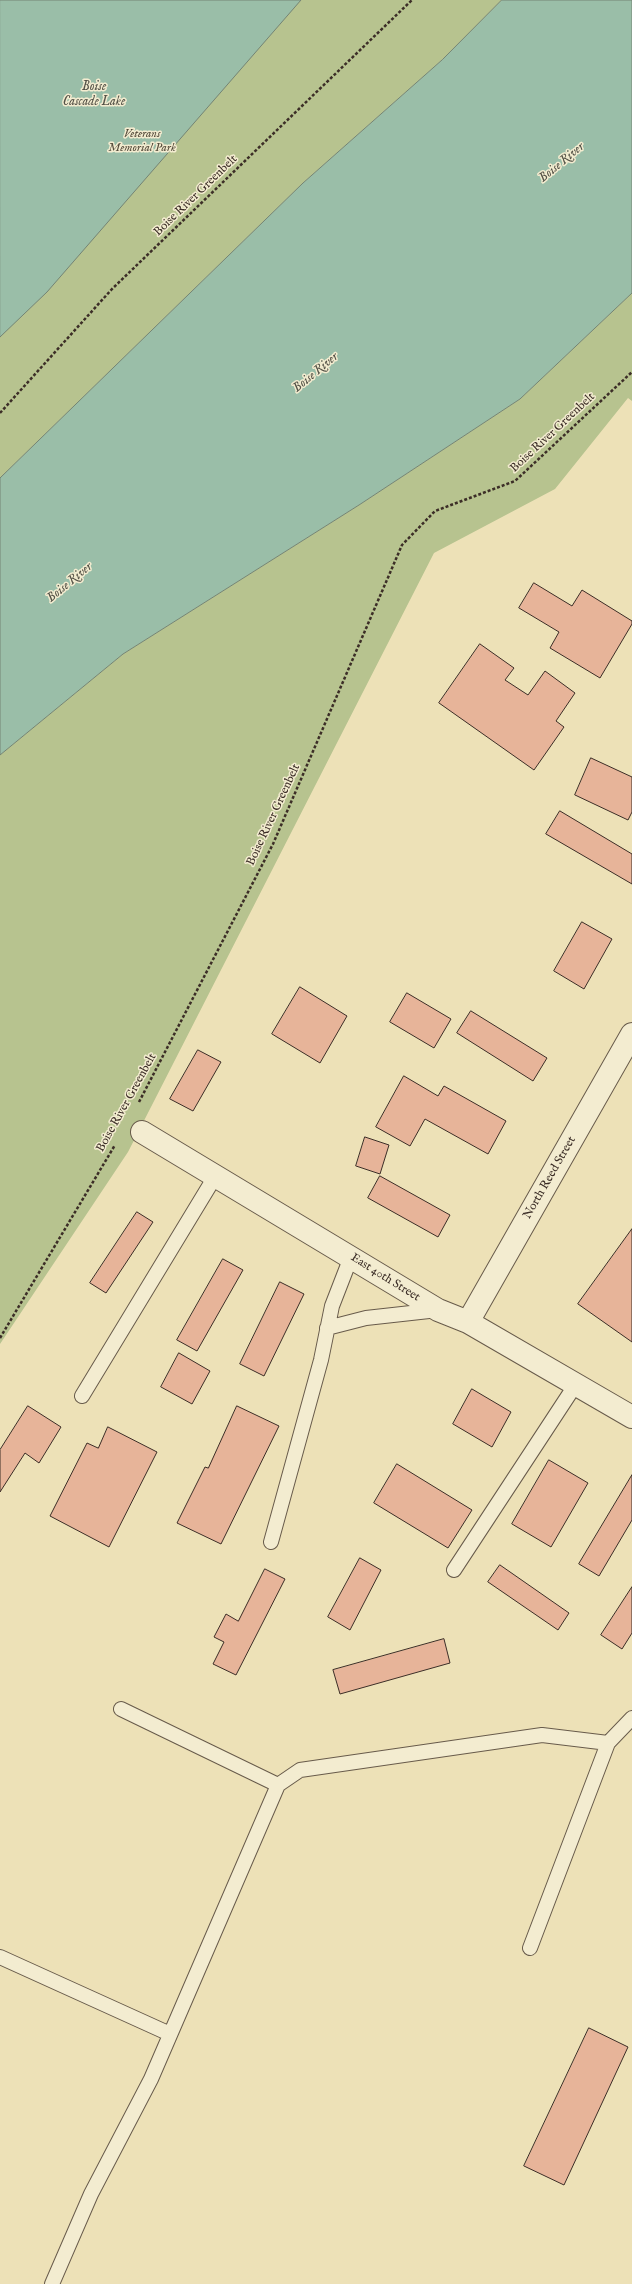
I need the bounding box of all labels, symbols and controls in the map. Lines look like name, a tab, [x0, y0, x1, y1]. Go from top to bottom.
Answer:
water label: Boise Cascade Lake	[63, 79, 125, 110]
park label: Veterans Memorial Park	[108, 128, 176, 156]
water label: Boise River	[536, 140, 588, 186]
street label: Boise River Greenbelt	[151, 152, 241, 240]
water label: Boise River	[290, 350, 342, 396]
street label: Boise River Greenbelt	[508, 390, 598, 476]
water label: Boise River	[44, 560, 96, 606]
street label: Boise River Greenbelt	[244, 762, 304, 868]
street label: Boise River Greenbelt	[94, 1051, 160, 1155]
street label: North Reed Street	[521, 1134, 579, 1222]
street label: East 40th Street	[348, 1251, 422, 1305]

